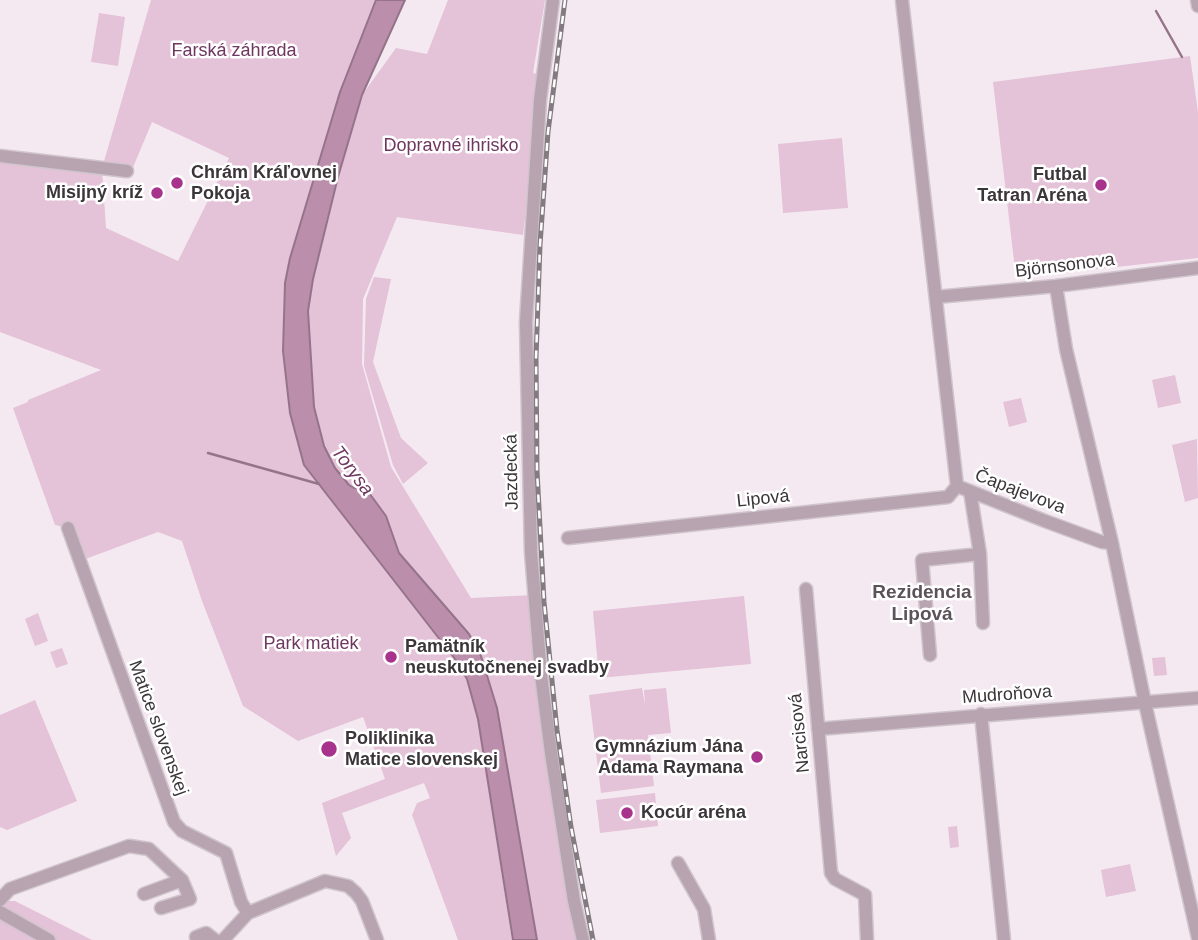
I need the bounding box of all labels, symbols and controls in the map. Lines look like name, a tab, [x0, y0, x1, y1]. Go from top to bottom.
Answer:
park label: Farská záhrada	[171, 40, 297, 62]
park label: Dopravné ihrisko	[383, 135, 519, 157]
place label: Chrám Kráľovnej Pokoja	[191, 162, 337, 204]
place label: Futbal Tatran Aréna	[977, 164, 1087, 206]
marker: Chrám Kráľovnej Pokoja	[169, 175, 185, 191]
marker: Futbal Tatran Aréna	[1093, 177, 1109, 193]
place label: Misijný kríž	[46, 182, 143, 204]
marker: Misijný kríž	[149, 185, 165, 201]
street label: Björnsonova	[1014, 249, 1116, 283]
street label: Jazdecká	[501, 434, 523, 510]
water label: Torysa	[326, 442, 378, 500]
street label: Čapajevova	[972, 465, 1068, 519]
street label: Lipová	[735, 485, 791, 513]
district label: Rezidencia Lipová	[872, 582, 972, 626]
park label: Park matiek	[263, 633, 359, 655]
place label: Pamätník neuskutočnenej svadby	[405, 636, 609, 678]
marker: Pamätník neuskutočnenej svadby	[383, 649, 399, 665]
street label: Matice slovenskej	[124, 658, 192, 798]
street label: Mudroňova	[961, 681, 1053, 709]
street label: Narcisová	[785, 692, 815, 774]
place label: Poliklinika Matice slovenskej	[345, 728, 498, 770]
place label: Gymnázium Jána Adama Raymana	[595, 736, 743, 778]
marker: Poliklinika Matice slovenskej	[319, 739, 339, 759]
marker: Gymnázium Jána Adama Raymana	[749, 749, 765, 765]
place label: Kocúr aréna	[641, 802, 746, 824]
marker: Kocúr aréna	[619, 805, 635, 821]

